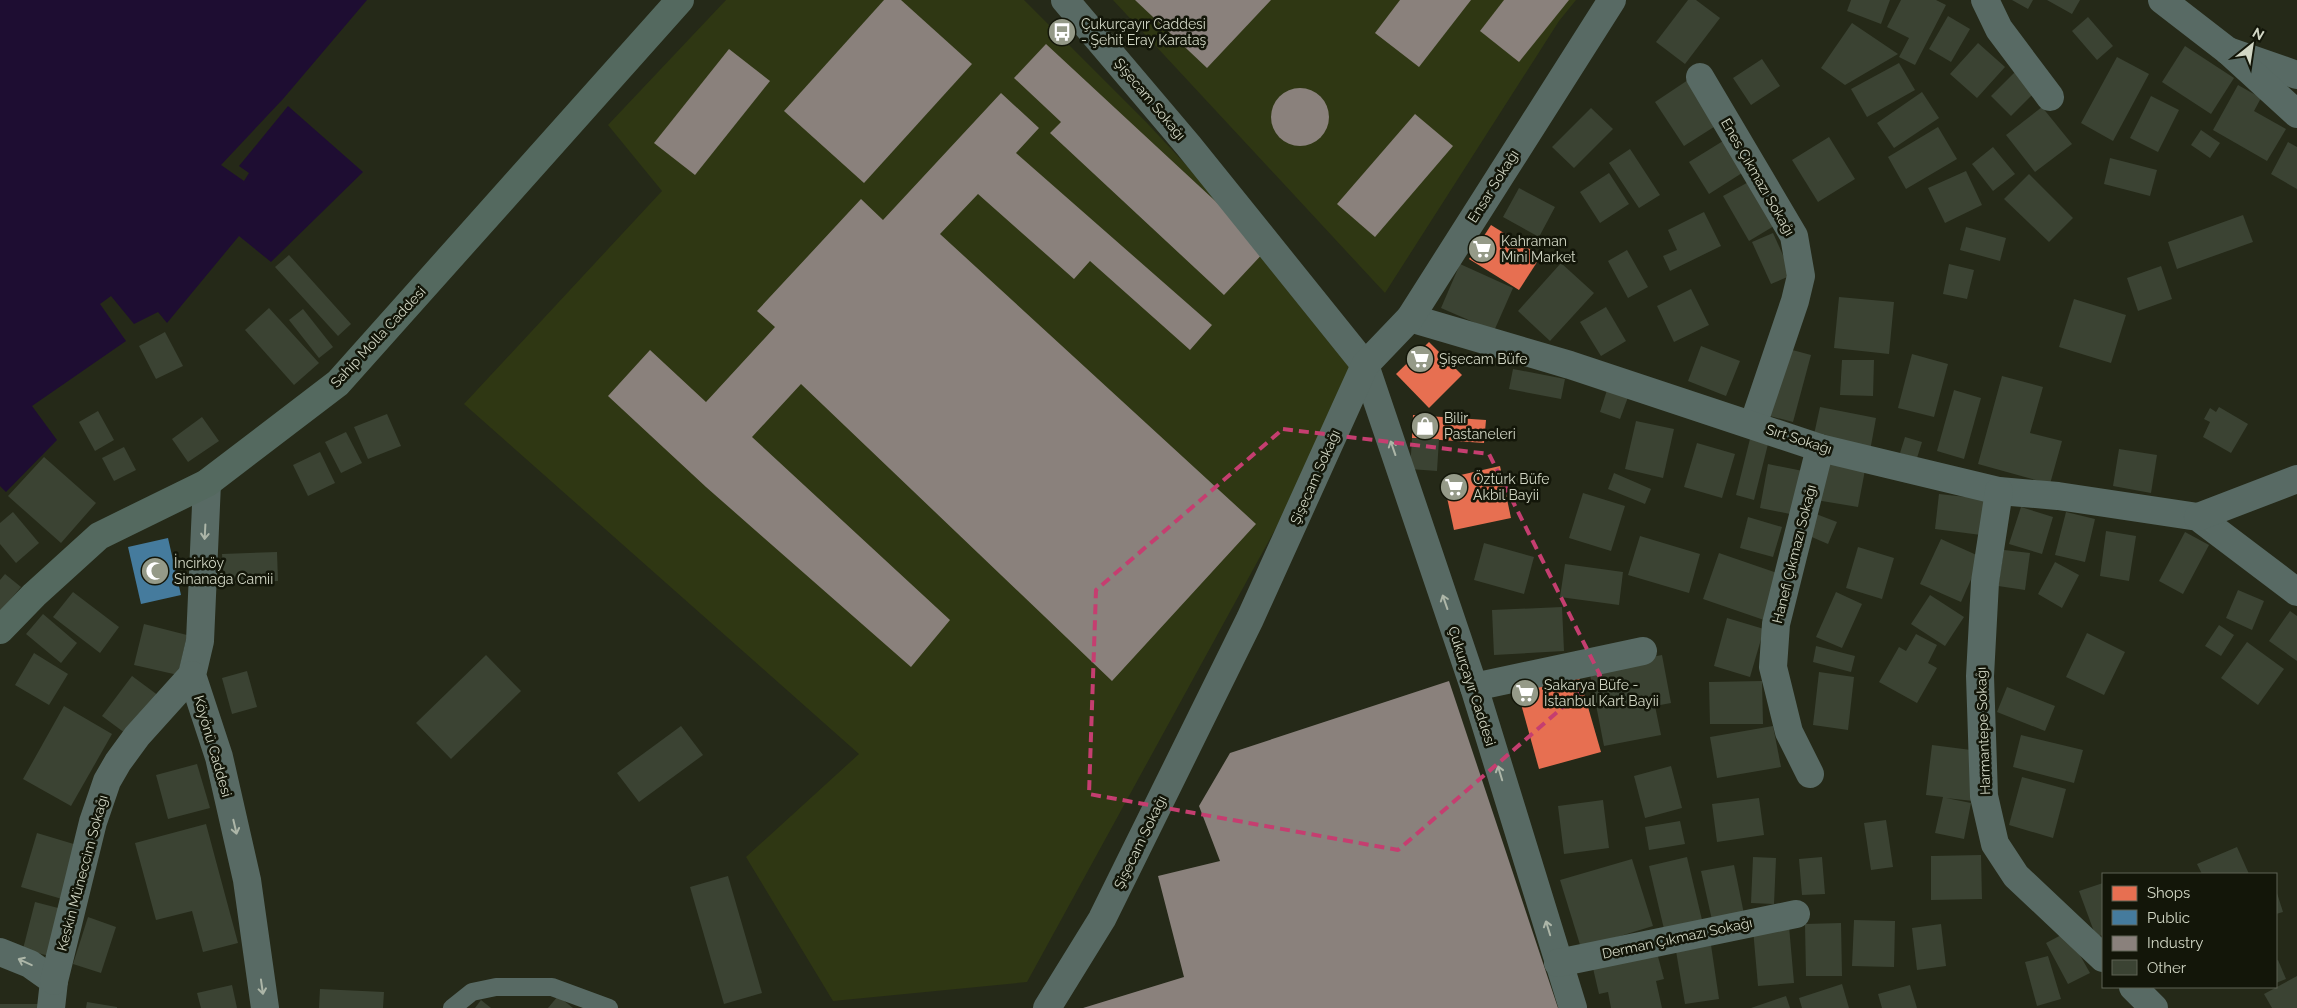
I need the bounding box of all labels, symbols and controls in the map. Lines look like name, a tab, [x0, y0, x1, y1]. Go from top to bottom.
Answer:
place label: Çukurçayır Caddesi - Şehit Eray Karataş	[1081, 16, 1207, 48]
bus stop icon: Çukurçayır Caddesi - Şehit Eray Karataş	[1047, 17, 1077, 47]
north arrow	[2227, 20, 2277, 70]
text: N	[2250, 24, 2267, 43]
street label: Şişecam Sokağı	[1111, 55, 1189, 143]
street label: Enes Çıkmazı Sokağı	[1718, 115, 1798, 239]
street label: Ensar Sokağı	[1464, 147, 1522, 225]
place label: Kahraman Mini Market	[1501, 233, 1576, 265]
supermarket icon: Kahraman Mini Market	[1467, 234, 1497, 264]
street label: Sahip Molla Caddesi	[327, 283, 429, 391]
supermarket icon: Şişecam Büfe	[1405, 344, 1435, 374]
place label: Şişecam Büfe	[1439, 351, 1528, 367]
place label: Bilir Pastaneleri	[1444, 410, 1516, 442]
shop icon: Bilir Pastaneleri	[1410, 411, 1440, 441]
street label: Sırt Sokağı	[1764, 421, 1834, 457]
street label: Şişecam Sokağı	[1287, 427, 1343, 527]
one-way arrow	[1388, 440, 1397, 456]
place label: Öztürk Büfe Akbil Bayii	[1473, 469, 1550, 503]
supermarket icon: Öztürk Büfe Akbil Bayii	[1439, 472, 1469, 502]
street label: Hanefi Çıkmazı Sokağı	[1769, 483, 1819, 625]
one-way arrow	[200, 523, 209, 539]
place label: İncirköy Sinanağa Camii	[174, 553, 273, 587]
mosque icon: İncirköy Sinanağa Camii	[140, 556, 170, 586]
one-way arrow	[1440, 594, 1449, 610]
street label: Çukurçayır Caddesi	[1445, 624, 1499, 748]
street label: Harmantepe Sokağı	[1973, 667, 1993, 795]
place label: Sakarya Büfe - İstanbul Kart Bayii	[1544, 677, 1659, 709]
supermarket icon: Sakarya Büfe - İstanbul Kart Bayii	[1510, 678, 1540, 708]
street label: Köyönü Caddesi	[191, 693, 235, 799]
one-way arrow	[1495, 766, 1504, 781]
street label: Keskin Müneccim Sokağı	[53, 793, 111, 953]
street label: Şişecam Sokağı	[1110, 793, 1170, 891]
one-way arrow	[231, 818, 240, 834]
legend	[2102, 873, 2277, 988]
text: Shops	[2147, 884, 2190, 902]
text: Public	[2147, 909, 2190, 927]
street label: Derman Çıkmazı Sokağı	[1601, 914, 1753, 962]
one-way arrow	[1542, 921, 1552, 937]
text: Industry	[2147, 934, 2203, 952]
one-way arrow	[18, 957, 33, 967]
text: Other	[2147, 959, 2187, 977]
one-way arrow	[257, 979, 267, 995]

